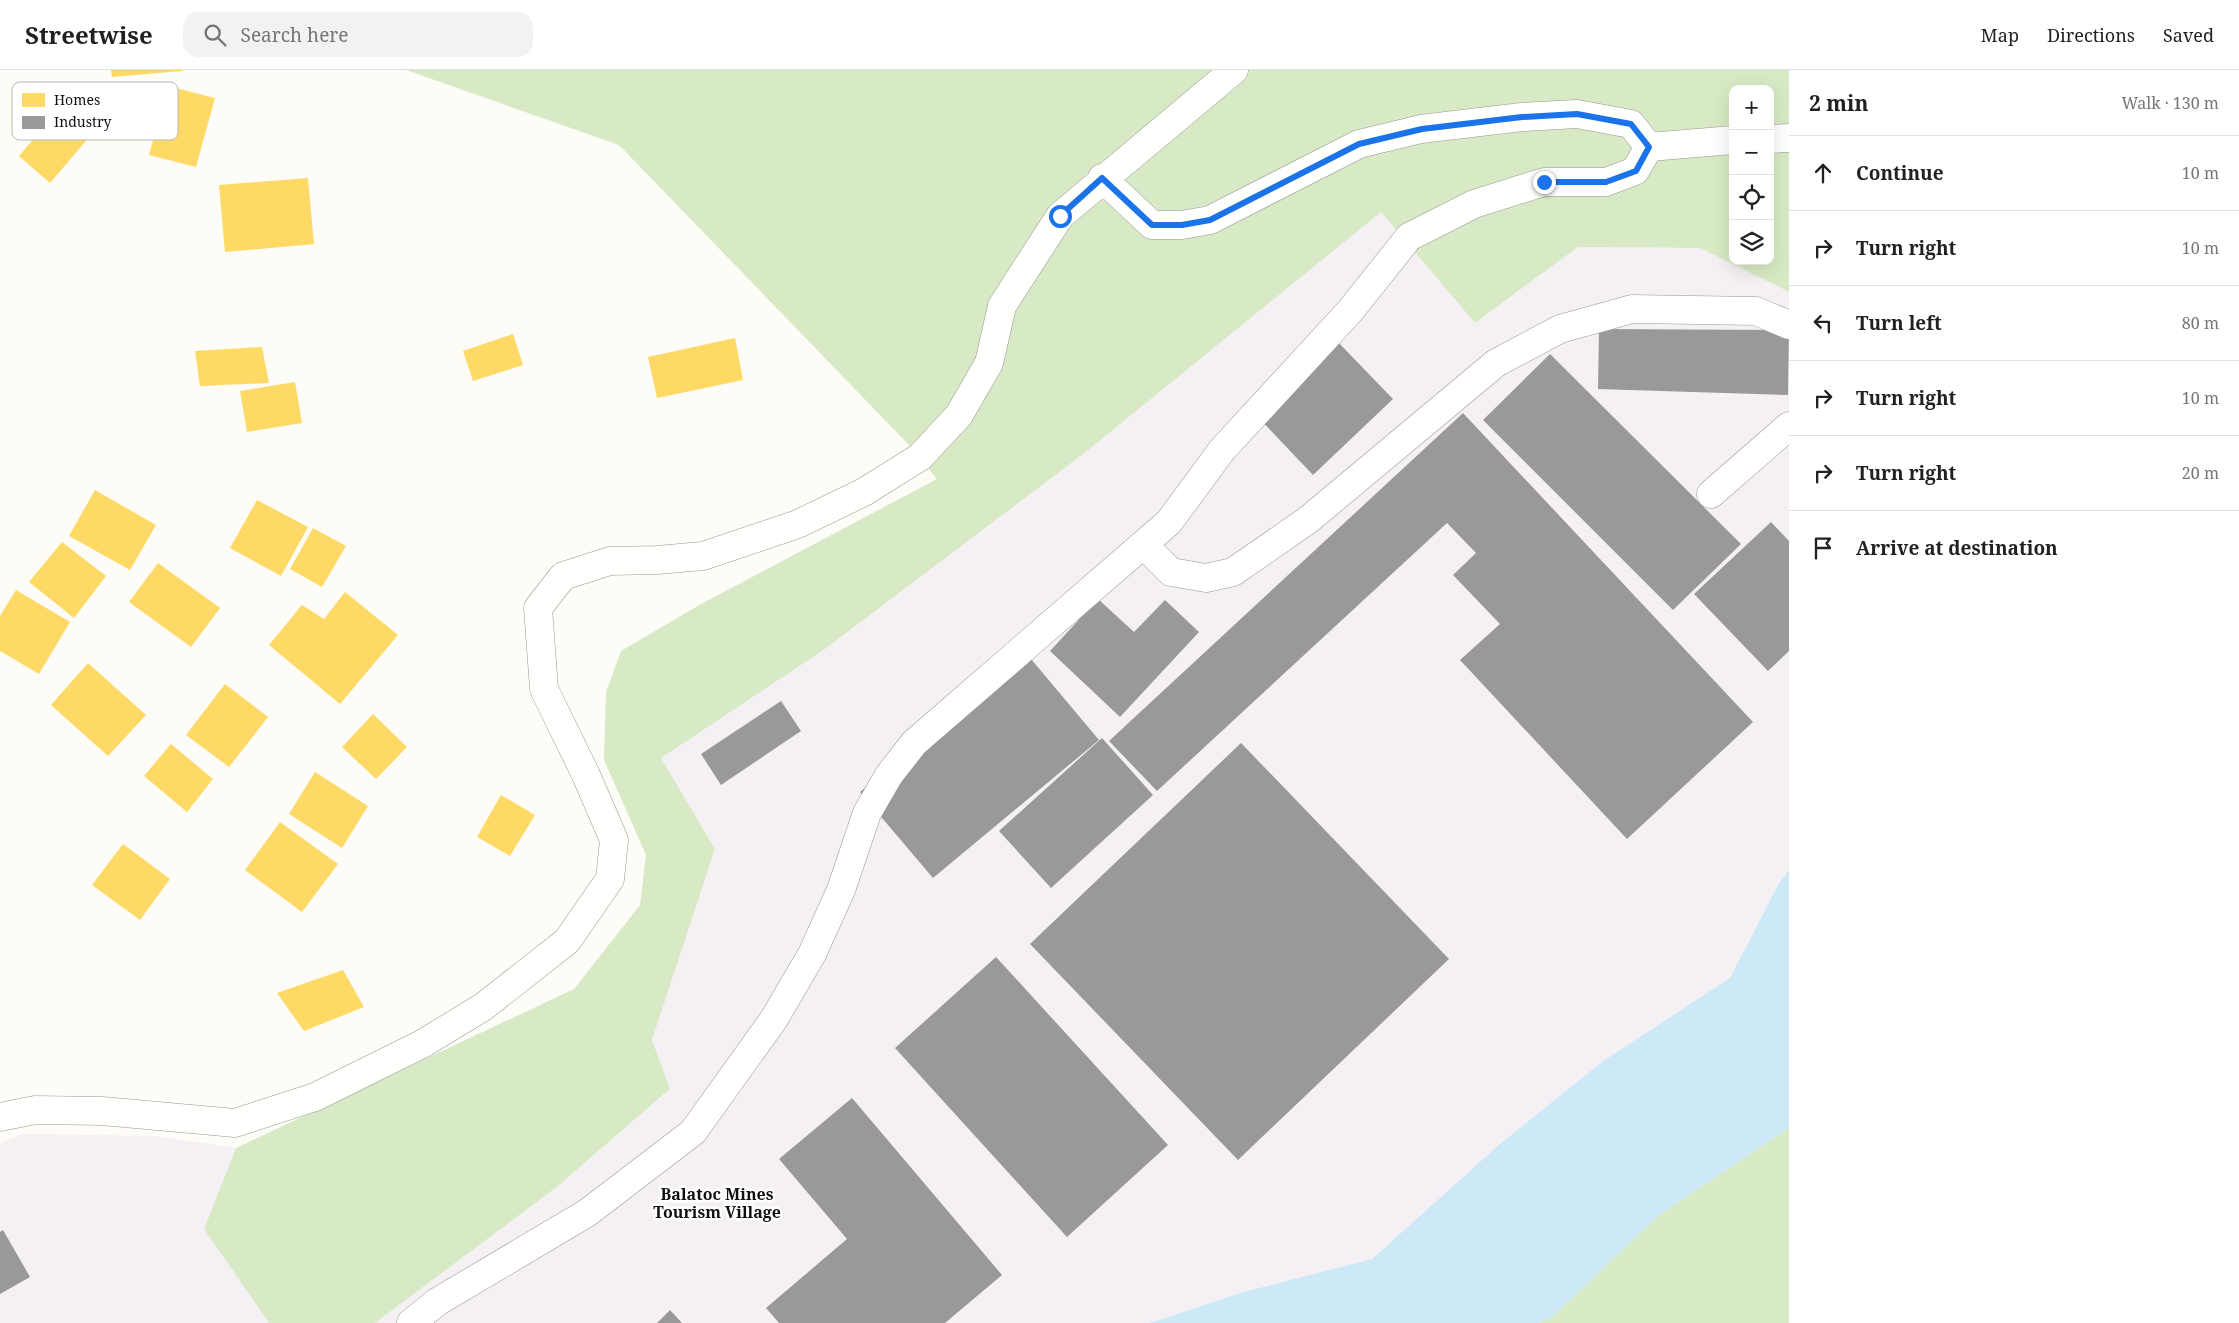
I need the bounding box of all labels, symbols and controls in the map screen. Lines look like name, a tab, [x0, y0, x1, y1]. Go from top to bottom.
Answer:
search box	[183, 12, 533, 57]
text: Streetwise	[25, 18, 153, 51]
icon: search	[201, 21, 229, 49]
text: Search here	[241, 22, 348, 48]
text: Map	[1981, 23, 2019, 47]
text: Directions	[2047, 23, 2135, 47]
text: Saved	[2163, 23, 2214, 47]
legend	[12, 82, 178, 140]
map controls	[1729, 85, 1774, 265]
button: +	[1729, 85, 1774, 130]
text: 2 min	[1809, 89, 1868, 117]
text: Homes	[54, 90, 100, 109]
text: Walk · 130 m	[2122, 92, 2219, 114]
text: Industry	[54, 112, 111, 131]
button: −	[1729, 130, 1774, 175]
icon: ahead	[1809, 159, 1837, 187]
text: Continue	[1856, 160, 1944, 186]
text: 10 m	[2182, 162, 2219, 184]
route end	[1533, 171, 1556, 194]
button: locate	[1729, 175, 1774, 220]
route start	[1049, 205, 1072, 228]
button: layers	[1729, 220, 1774, 265]
icon: right	[1809, 234, 1837, 262]
text: Turn right	[1856, 235, 1956, 261]
text: 10 m	[2182, 237, 2219, 259]
icon: left	[1809, 309, 1837, 337]
text: Turn left	[1856, 310, 1942, 336]
text: 80 m	[2182, 312, 2219, 334]
icon: right	[1809, 384, 1837, 412]
text: Turn right	[1856, 385, 1956, 411]
text: 10 m	[2182, 387, 2219, 409]
icon: right	[1809, 459, 1837, 487]
text: Turn right	[1856, 460, 1956, 486]
text: 20 m	[2182, 462, 2219, 484]
icon: arrive	[1809, 534, 1837, 562]
text: Arrive at destination	[1856, 535, 2058, 561]
district label: Balatoc Mines Tourism Village	[653, 1183, 781, 1223]

